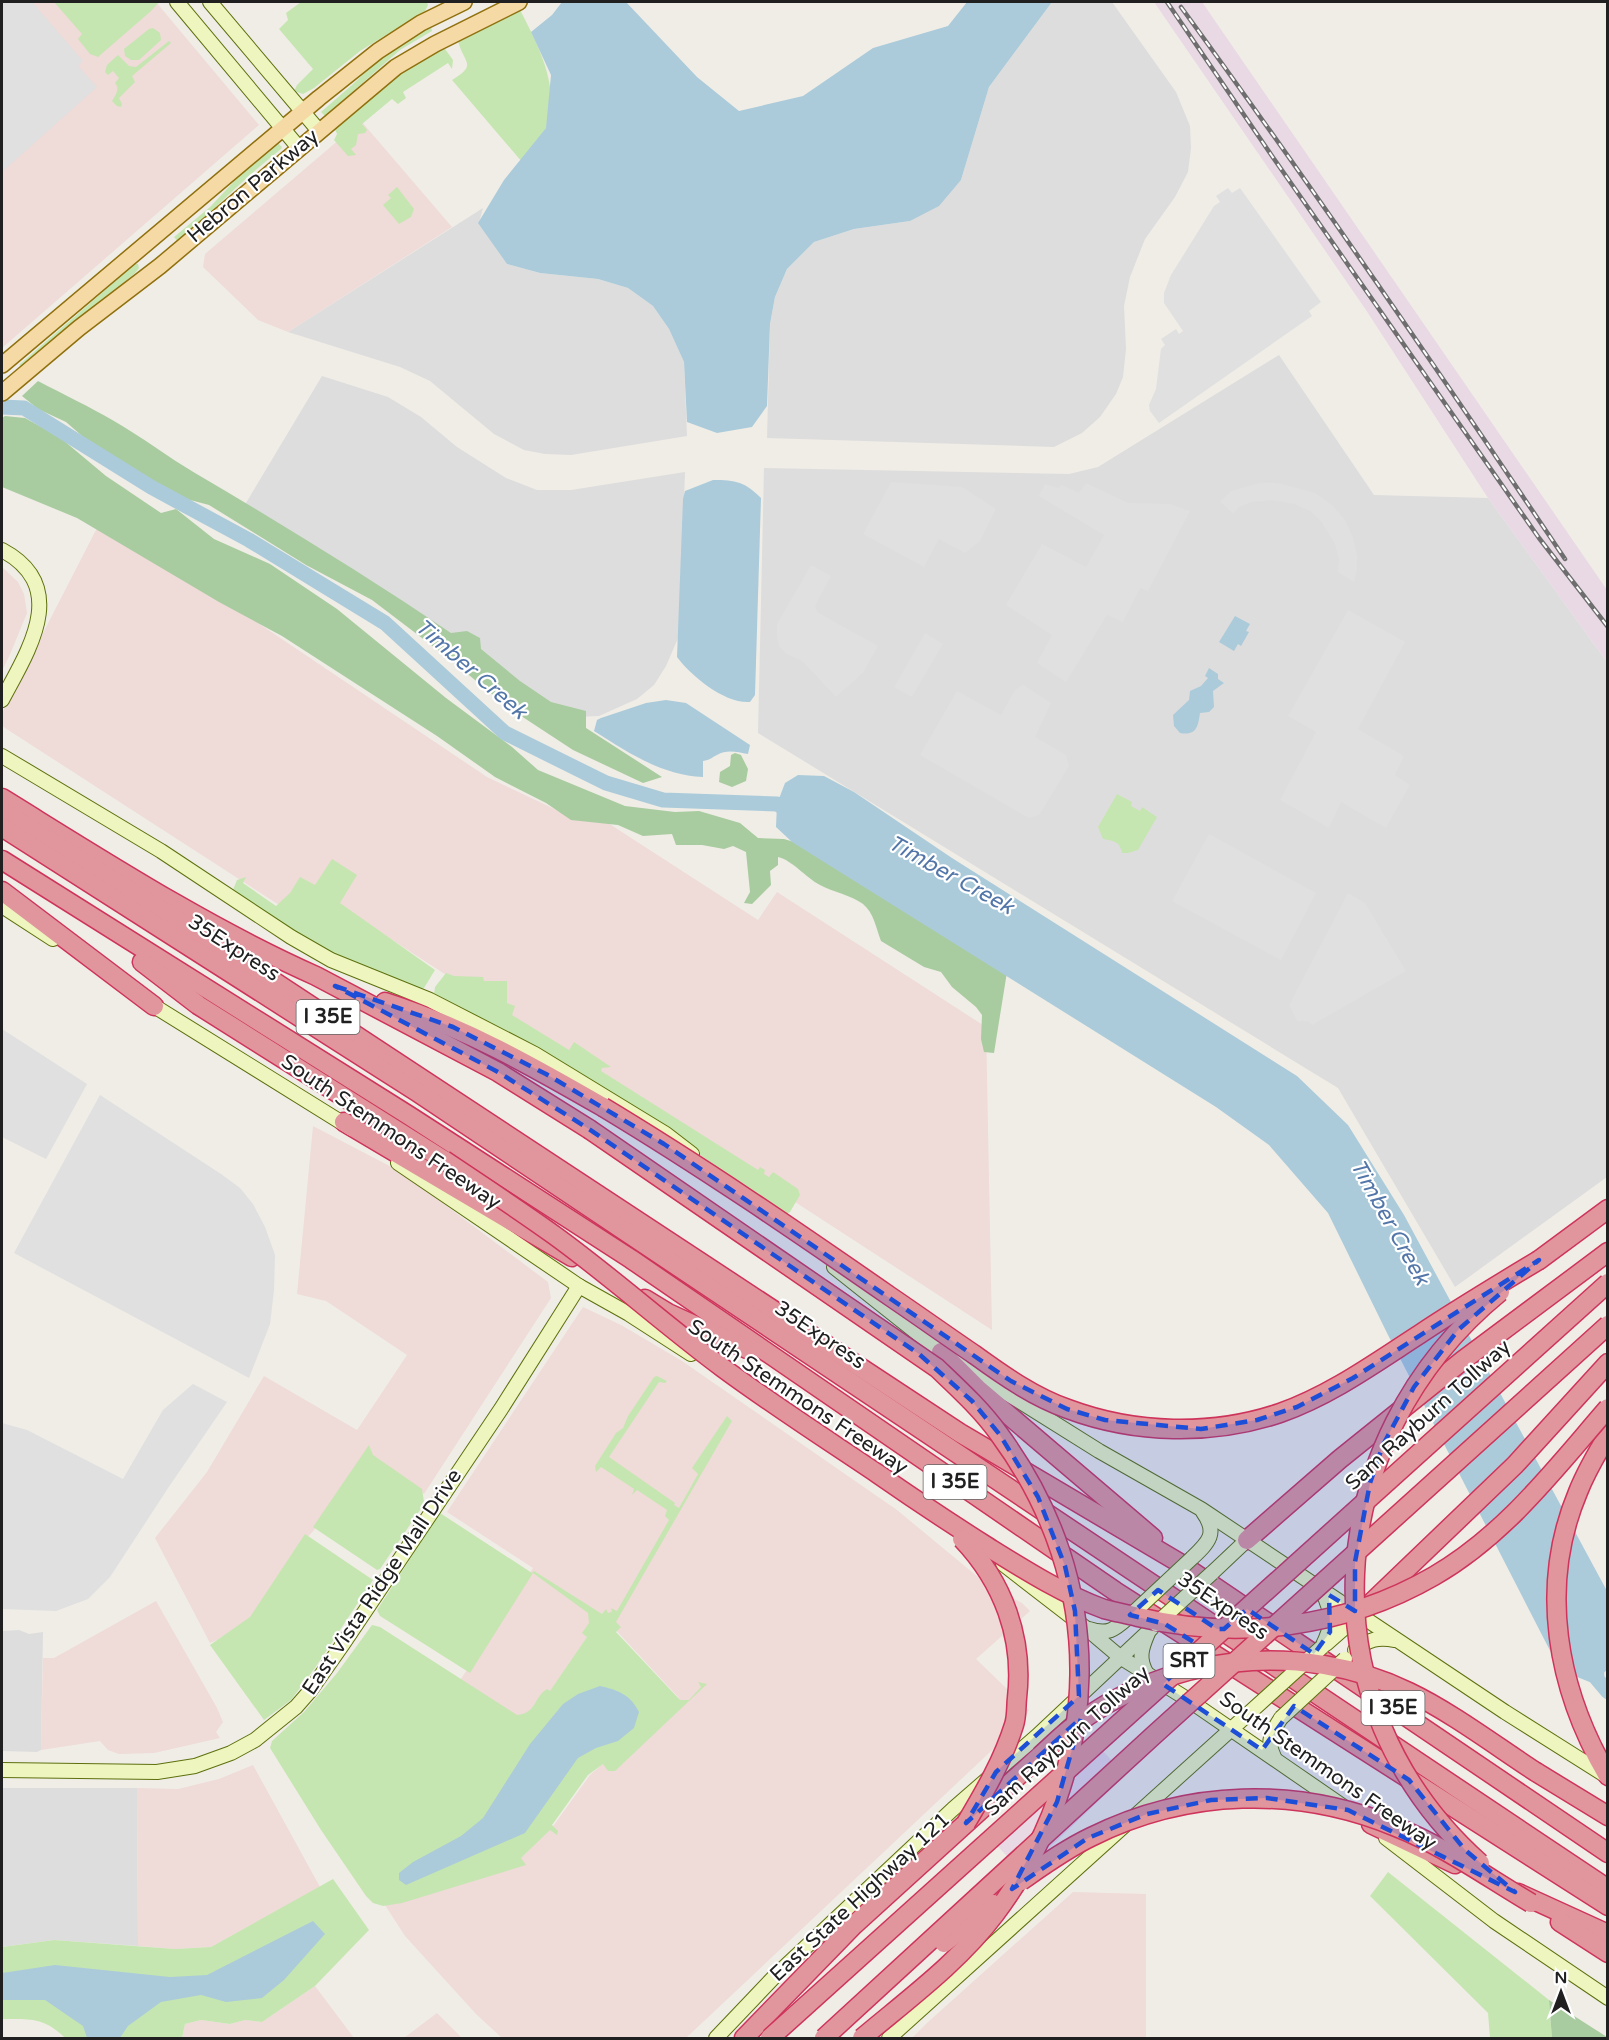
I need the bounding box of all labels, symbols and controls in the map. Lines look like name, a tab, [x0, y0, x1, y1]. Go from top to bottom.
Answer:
street label: Hebron Parkway	[182, 124, 324, 248]
water label: Timber Creek	[410, 613, 534, 726]
water label: Timber Creek	[884, 830, 1020, 921]
street label: 35Express	[184, 909, 284, 987]
road number: I 35E	[296, 1000, 360, 1034]
street label: South Stemmons Freeway	[276, 1049, 506, 1215]
water label: Timber Creek	[1345, 1155, 1436, 1291]
street label: 35Express	[770, 1296, 870, 1374]
street label: South Stemmons Freeway	[683, 1314, 913, 1480]
street label: Sam Rayburn Tollway	[1340, 1334, 1516, 1496]
street label: East Vista Ridge Mall Drive	[297, 1464, 467, 1700]
road number: I 35E	[924, 1465, 986, 1499]
street label: 35Express	[1173, 1567, 1273, 1645]
road number: SRT	[1164, 1644, 1214, 1678]
street label: Sam Rayburn Tollway	[979, 1660, 1155, 1822]
street label: South Stemmons Freeway	[1214, 1686, 1442, 1856]
road number: I 35E	[1362, 1691, 1424, 1725]
street label: East State Highway 121	[765, 1807, 955, 1987]
north arrow	[1531, 1962, 1591, 2022]
text: N	[1555, 1968, 1567, 1988]

